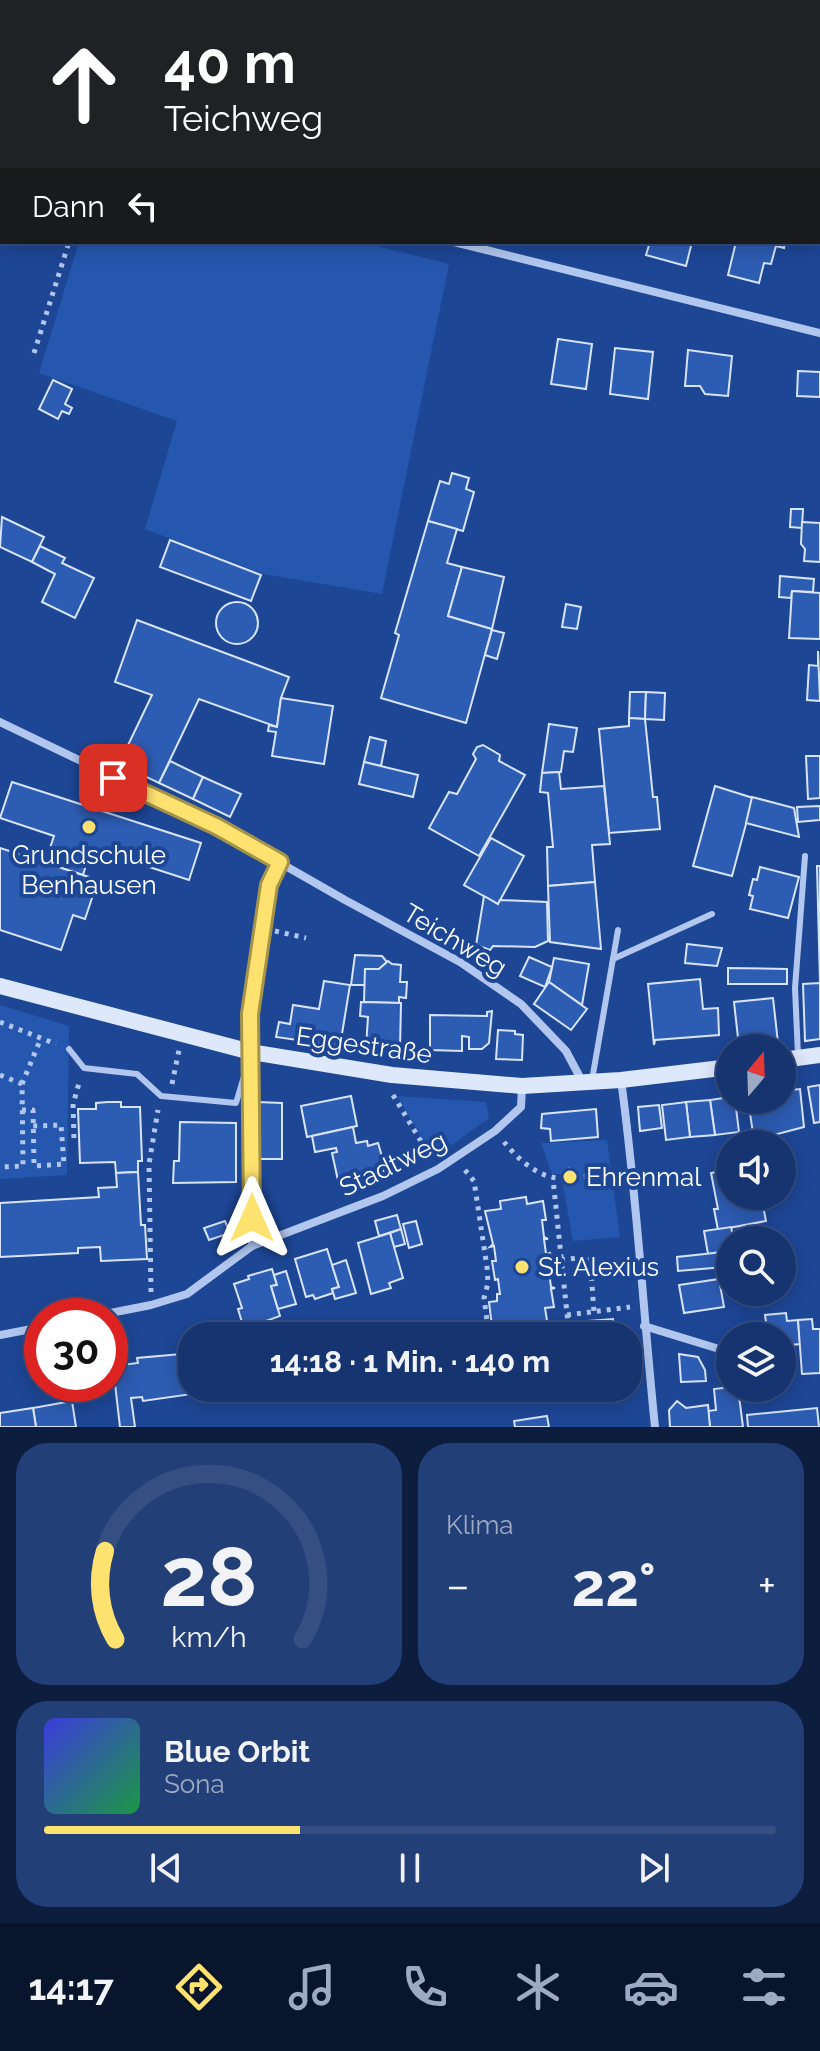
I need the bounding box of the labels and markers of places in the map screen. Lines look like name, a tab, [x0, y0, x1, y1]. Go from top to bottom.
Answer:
pin	[79, 744, 147, 812]
marker: Grundschule Benhausen	[80, 818, 98, 836]
place label: Grundschule Benhausen	[12, 840, 166, 900]
place label: Ehrenmal	[586, 1162, 702, 1192]
marker: Ehrenmal	[561, 1168, 579, 1186]
place label: St. Alexius	[538, 1252, 659, 1282]
marker: St. Alexius	[513, 1258, 531, 1276]

